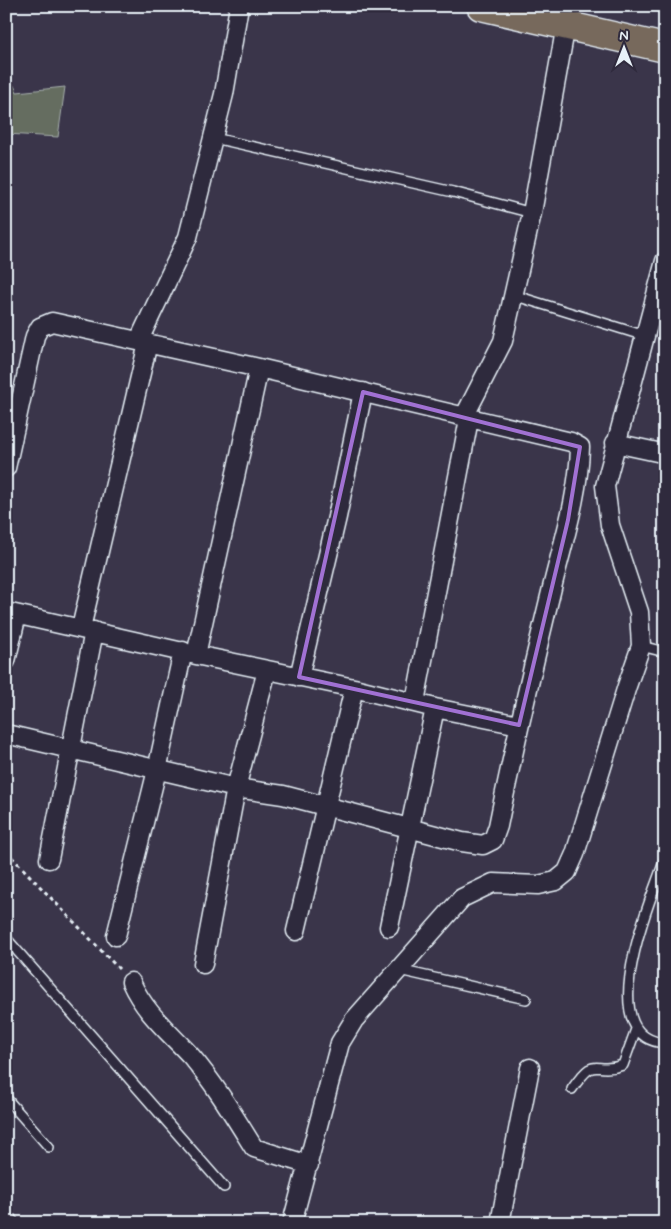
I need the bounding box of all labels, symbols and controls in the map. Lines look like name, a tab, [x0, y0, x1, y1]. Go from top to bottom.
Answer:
north arrow	[598, 22, 648, 72]
text: N	[619, 27, 629, 45]

